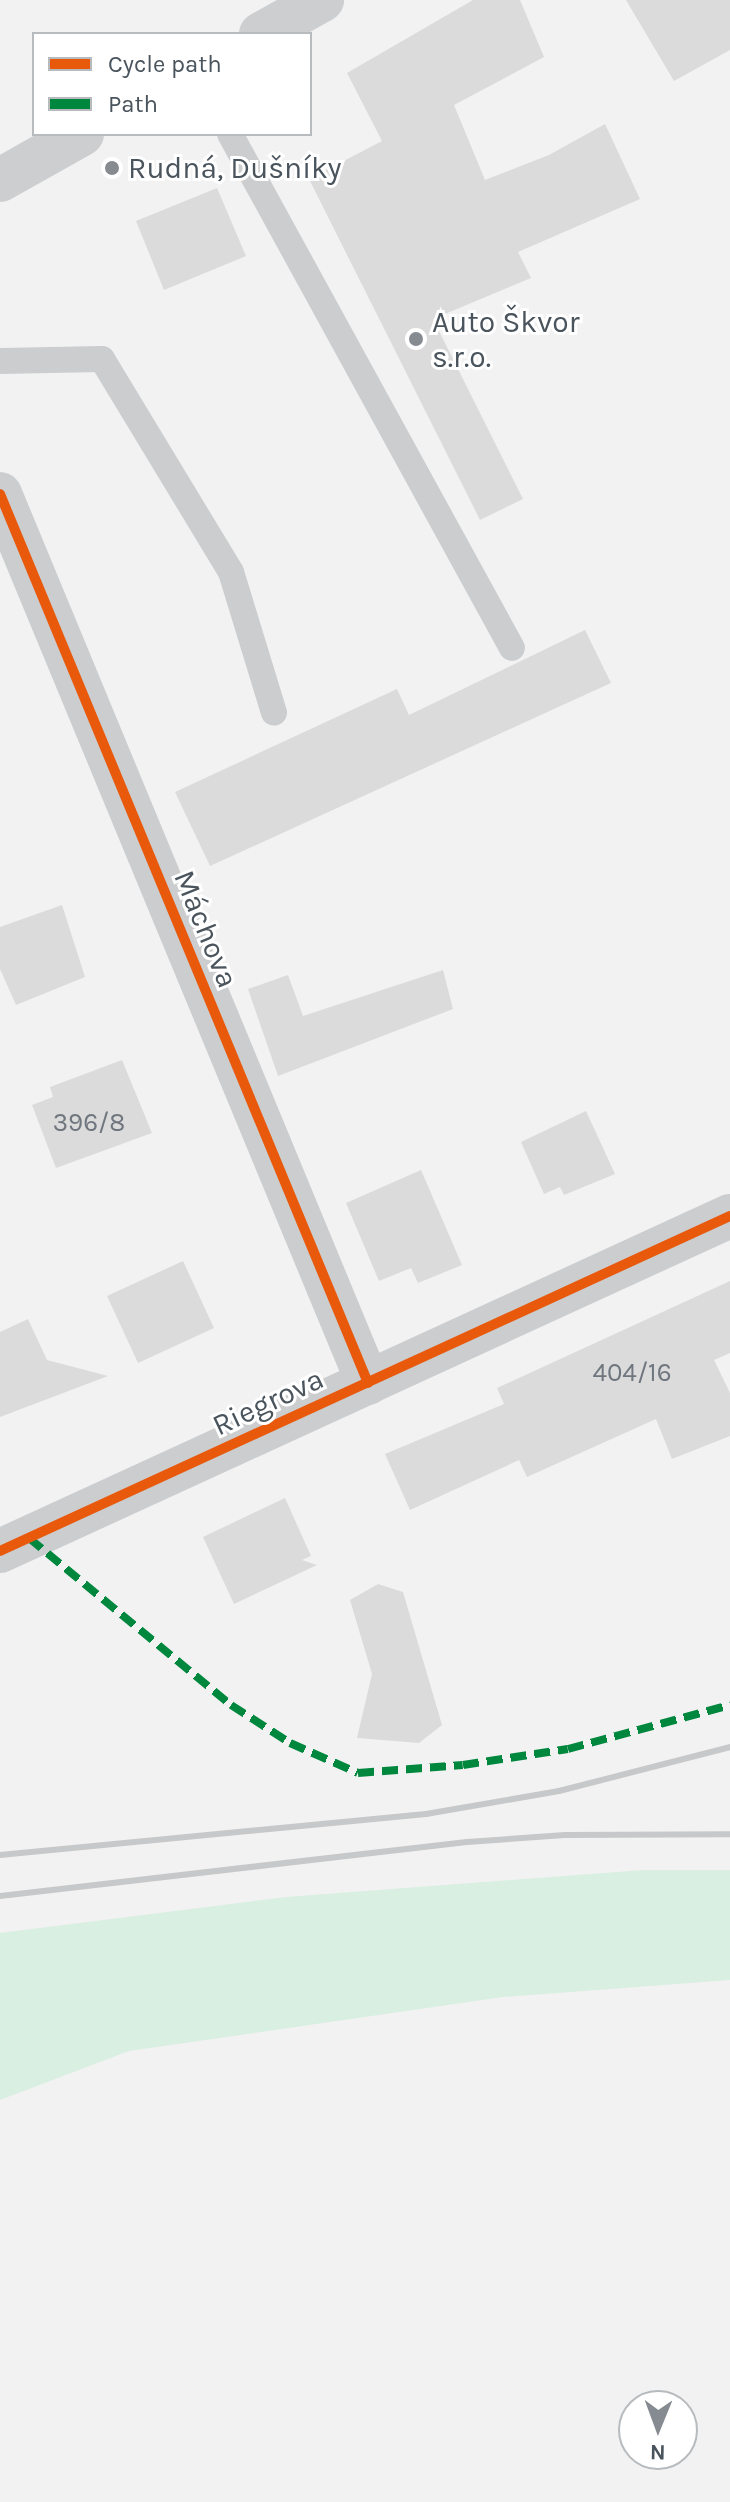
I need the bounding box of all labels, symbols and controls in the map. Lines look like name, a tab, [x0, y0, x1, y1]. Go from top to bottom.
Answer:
legend	[32, 32, 312, 136]
text: Cycle path	[108, 50, 222, 78]
text: Path	[108, 90, 158, 118]
place label: Rudná, Dušníky	[128, 150, 341, 186]
marker: Rudná, Dušníky	[103, 159, 121, 177]
place label: Auto Škvor s.r.o.	[432, 304, 580, 374]
marker: Auto Škvor s.r.o.	[407, 330, 425, 348]
street label: Máchova	[166, 865, 246, 993]
house number: 396/8	[53, 1107, 125, 1139]
house number: 404/16	[592, 1357, 672, 1389]
street label: Riegrova	[207, 1361, 329, 1443]
north arrow	[618, 2390, 698, 2470]
text: N	[649, 2439, 666, 2465]

